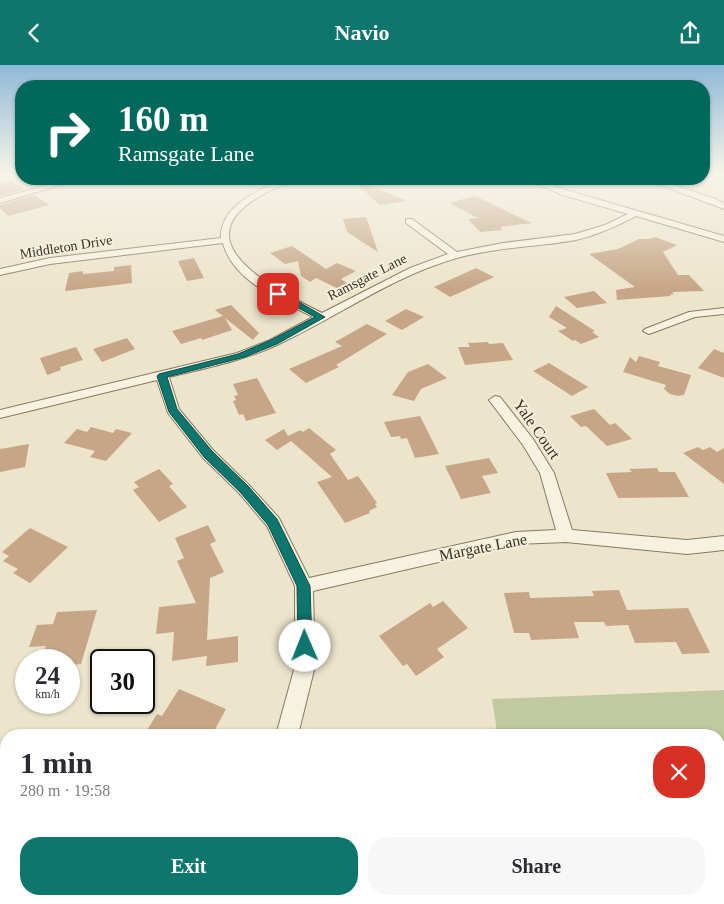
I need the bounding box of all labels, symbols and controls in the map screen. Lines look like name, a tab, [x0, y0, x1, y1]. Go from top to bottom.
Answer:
icon: back	[20, 19, 48, 47]
icon: share	[676, 19, 704, 47]
text: Navio	[335, 20, 390, 45]
icon: right	[35, 100, 100, 165]
text: 160 m	[118, 100, 208, 139]
text: Ramsgate Lane	[118, 141, 254, 166]
street label: Middleton Drive	[19, 232, 113, 262]
street label: Ramsgate Lane	[325, 251, 409, 303]
pin	[257, 273, 299, 315]
icon: arrive	[264, 280, 292, 308]
street label: Yale Court	[510, 396, 564, 463]
street label: Margate Lane	[438, 530, 528, 565]
position arrow	[278, 619, 330, 671]
speed limit sign: 30	[90, 649, 155, 714]
text: 24	[35, 662, 60, 689]
text: km/h	[35, 687, 60, 701]
text: 1 min	[20, 746, 93, 779]
button: close	[653, 746, 705, 798]
text: 280 m · 19:58	[20, 782, 110, 799]
button: Exit	[20, 837, 358, 895]
button: Share	[368, 837, 705, 895]

